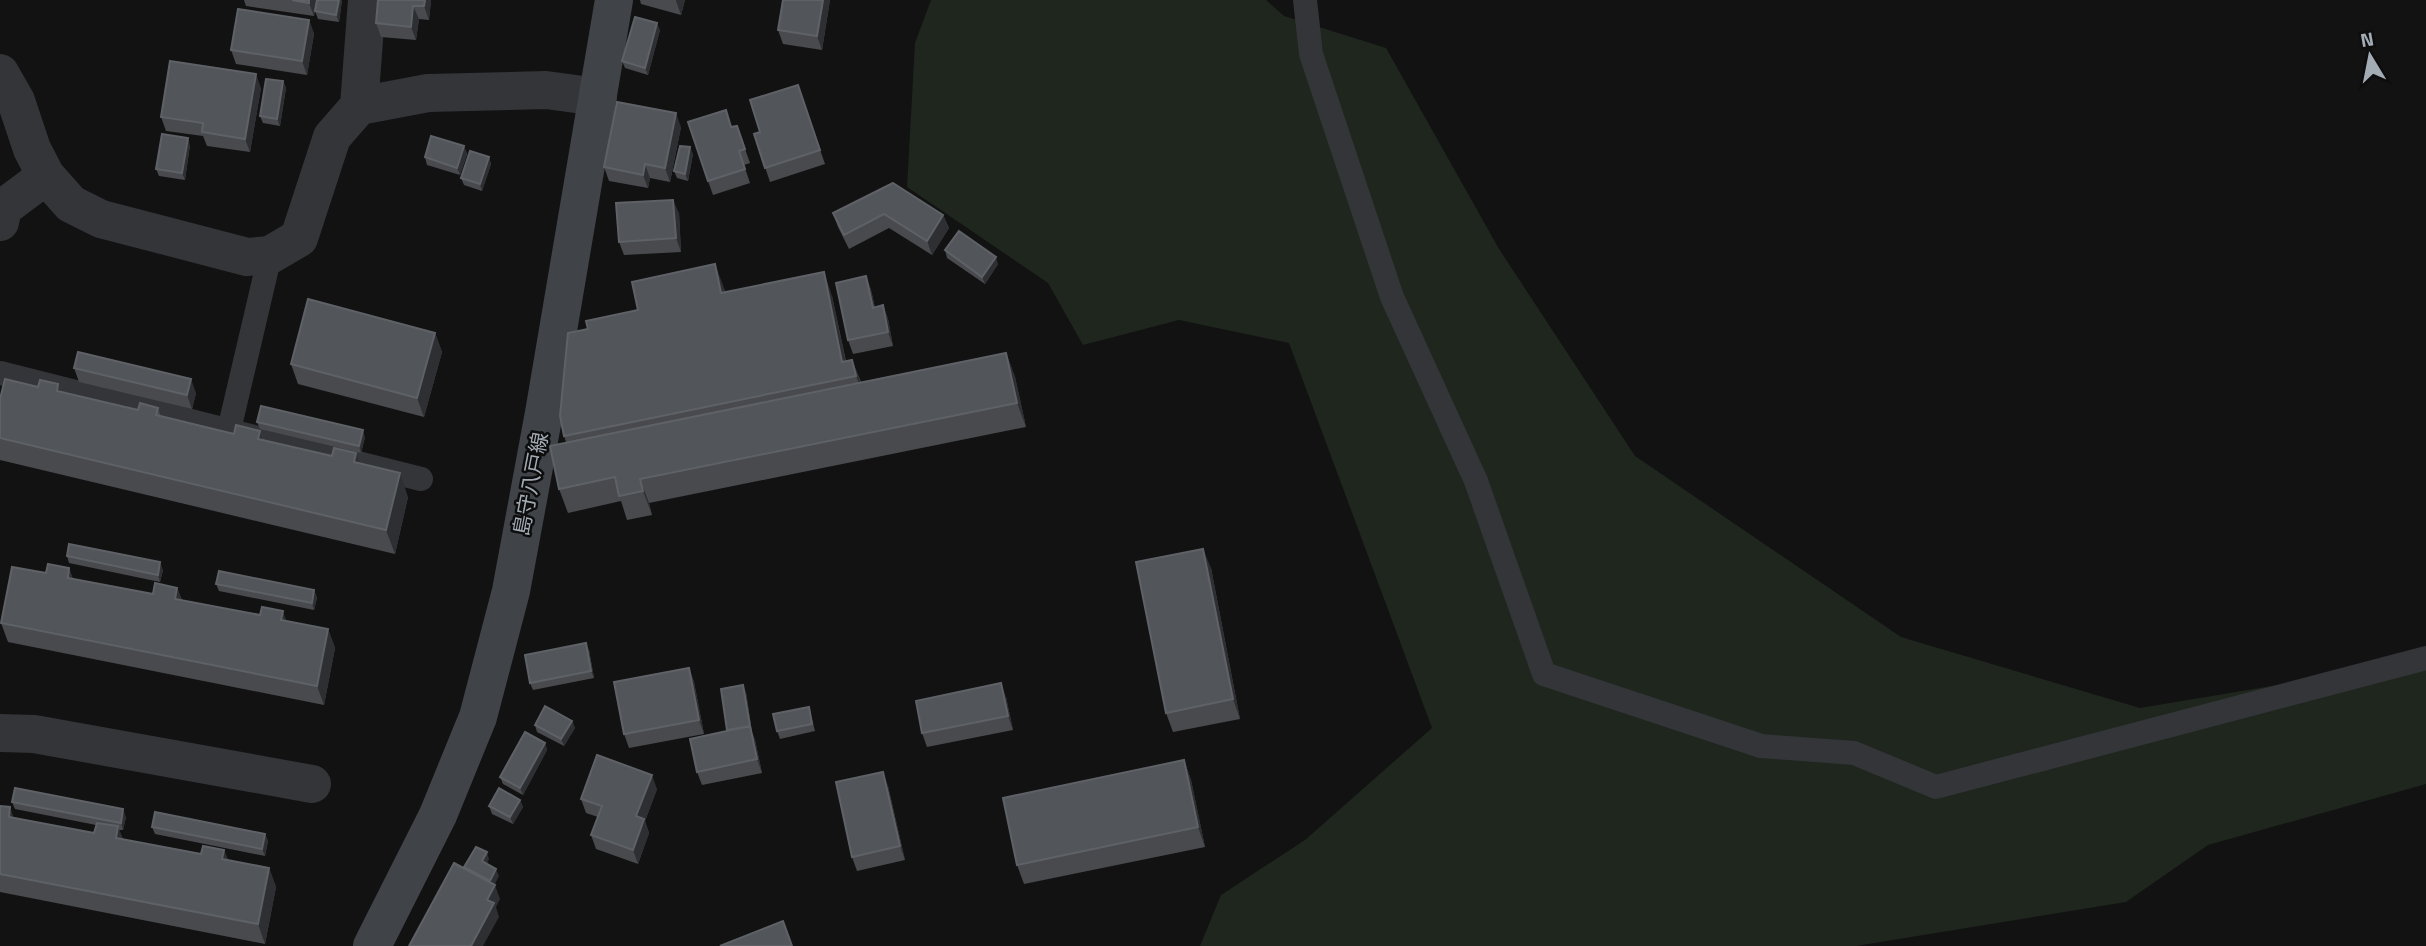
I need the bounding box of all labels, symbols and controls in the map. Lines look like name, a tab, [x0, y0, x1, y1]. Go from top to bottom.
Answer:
north arrow	[2335, 21, 2405, 91]
text: N	[2358, 23, 2376, 54]
street label: 島守八戸線	[504, 429, 556, 538]

